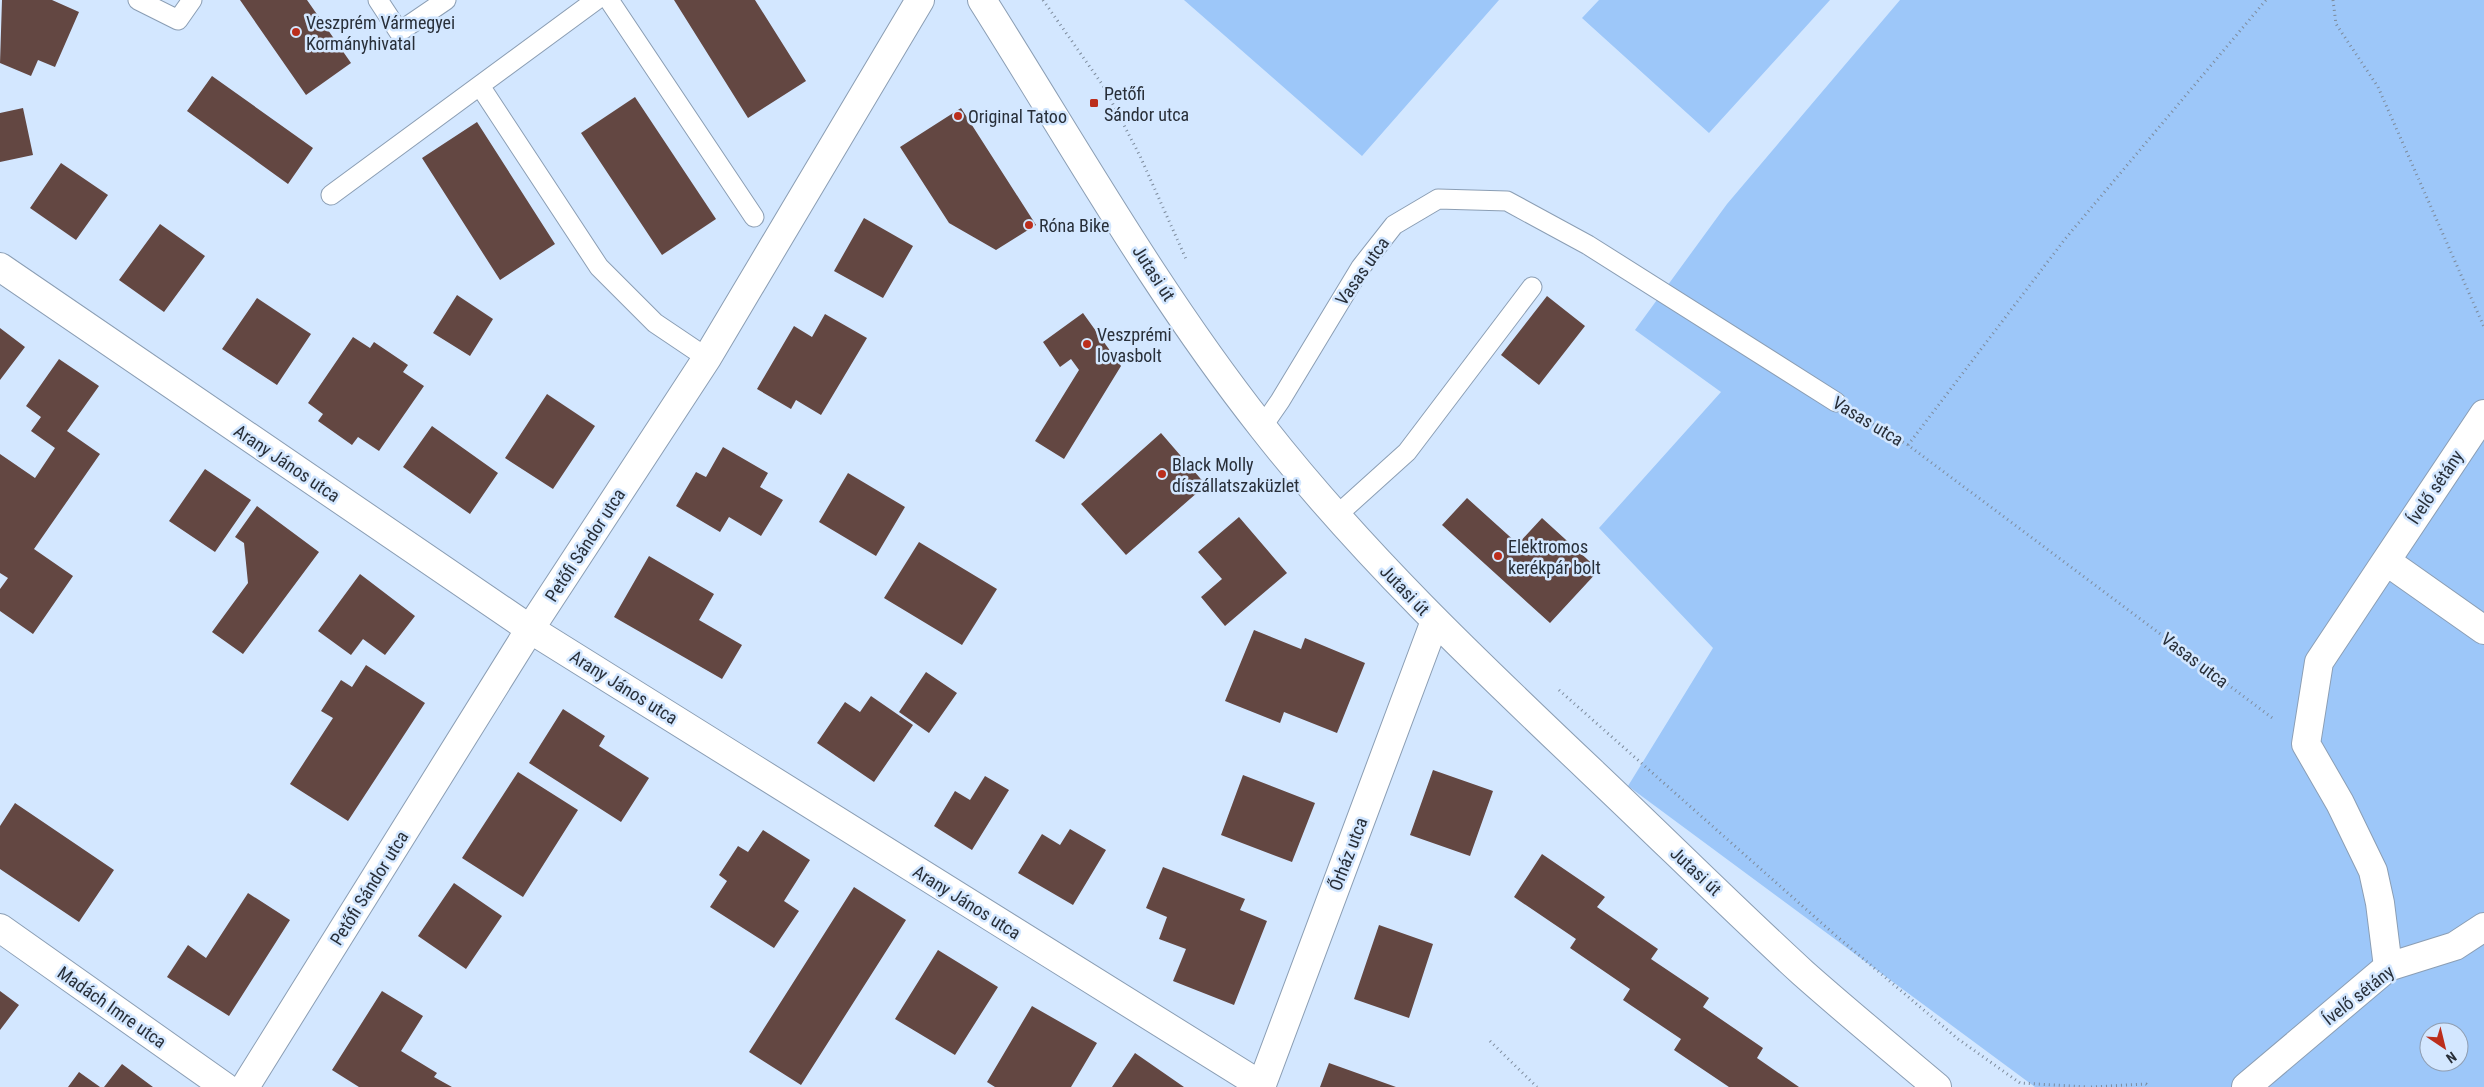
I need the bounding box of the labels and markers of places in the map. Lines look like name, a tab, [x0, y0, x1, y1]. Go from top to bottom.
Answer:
place label: Veszprém Vármegyei Kormányhivatal	[306, 12, 455, 54]
marker: Veszprém Vármegyei Kormányhivatal	[290, 26, 302, 38]
place label: Petőfi Sándor utca	[1104, 83, 1189, 125]
marker: Petőfi Sándor utca	[1088, 97, 1100, 109]
place label: Original Tatoo	[968, 106, 1067, 127]
marker: Original Tatoo	[952, 110, 964, 122]
place label: Róna Bike	[1039, 215, 1109, 236]
marker: Róna Bike	[1023, 219, 1035, 231]
place label: Veszprémi lovasbolt	[1097, 324, 1172, 366]
marker: Veszprémi lovasbolt	[1081, 338, 1093, 350]
place label: Black Molly díszállatszaküzlet	[1172, 454, 1299, 496]
marker: Black Molly díszállatszaküzlet	[1156, 468, 1168, 480]
place label: Elektromos kerékpár bolt	[1508, 536, 1601, 578]
marker: Elektromos kerékpár bolt	[1492, 550, 1504, 562]

